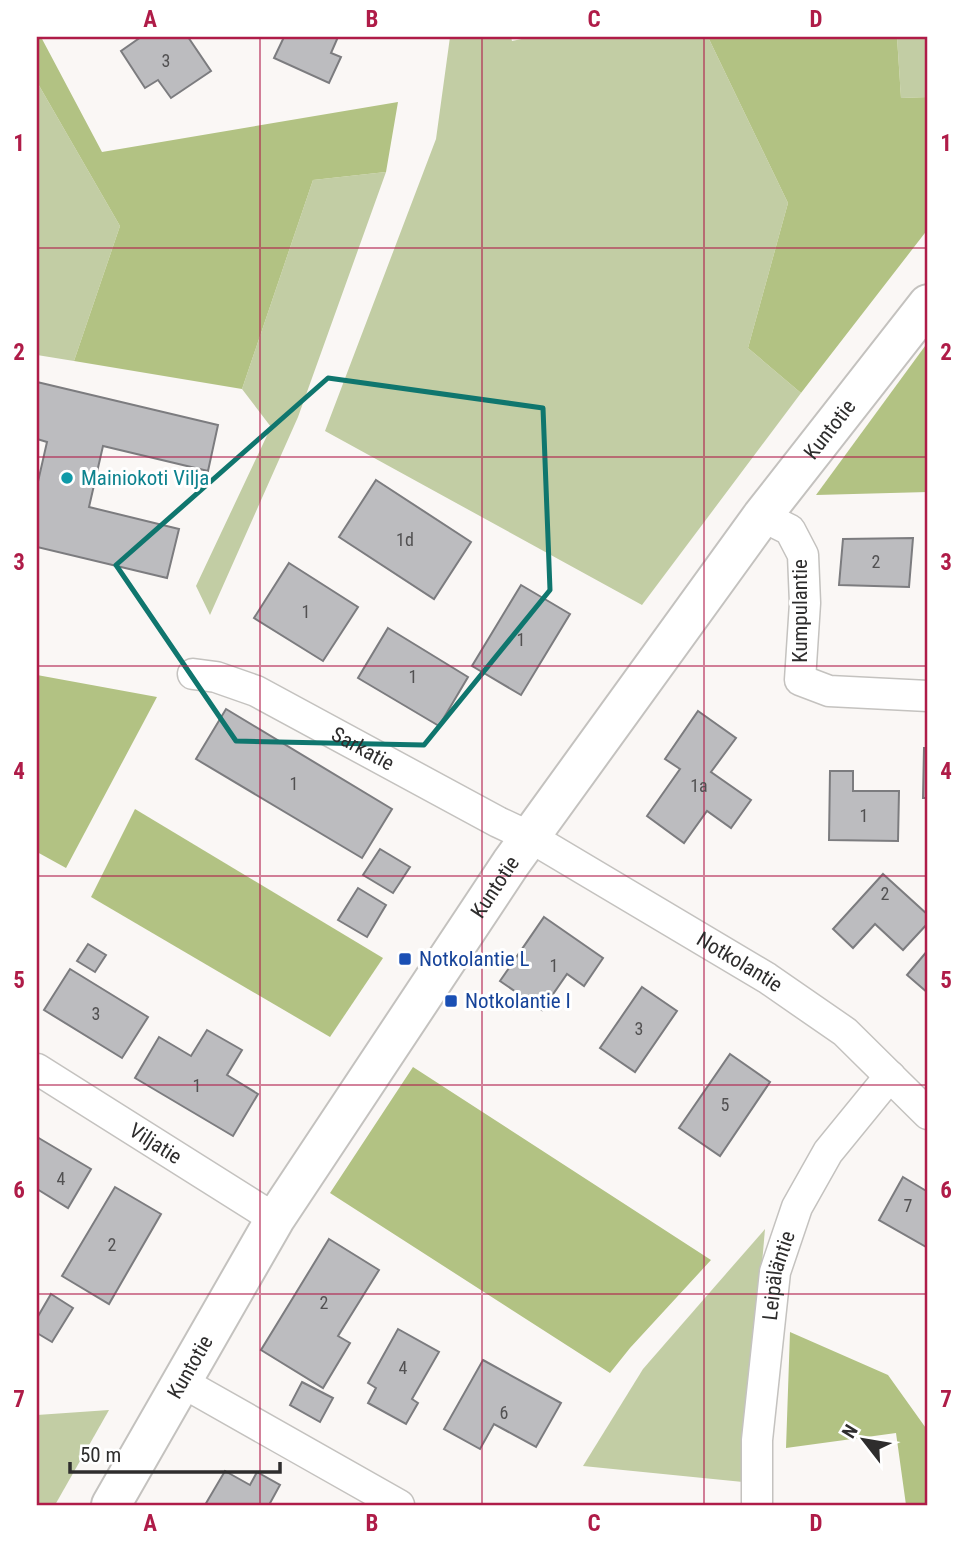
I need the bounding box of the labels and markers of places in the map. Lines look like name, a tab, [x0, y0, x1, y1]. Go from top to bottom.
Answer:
place label: Mainiokoti Vilja	[81, 466, 209, 490]
marker: Mainiokoti Vilja	[59, 470, 75, 486]
place label: Notkolantie L	[419, 947, 530, 971]
marker: Notkolantie L	[397, 951, 413, 967]
place label: Notkolantie I	[465, 989, 571, 1013]
marker: Notkolantie I	[443, 993, 459, 1009]

